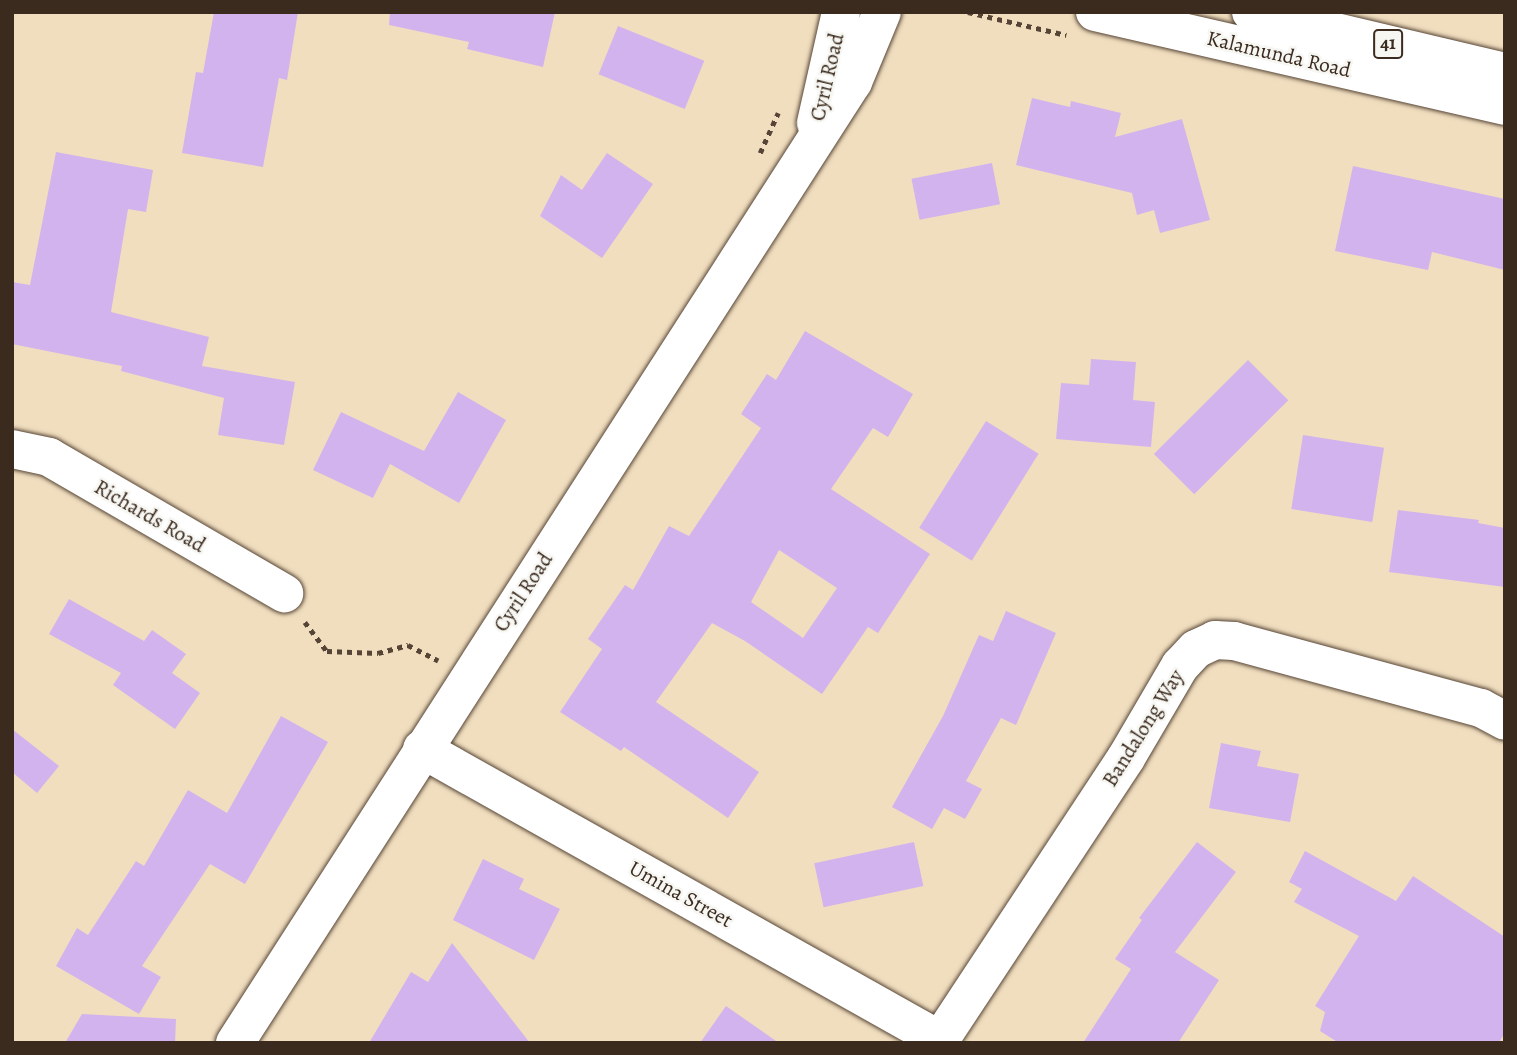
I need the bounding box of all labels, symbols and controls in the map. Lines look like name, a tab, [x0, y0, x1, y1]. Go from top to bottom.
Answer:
street label: Kalamunda Road	[1205, 25, 1353, 83]
road number: 41	[1372, 28, 1404, 60]
street label: Cyril Road	[805, 31, 849, 123]
street label: Richards Road	[90, 474, 210, 558]
street label: Cyril Road	[488, 548, 558, 636]
street label: Bandalong Way	[1097, 665, 1189, 791]
street label: Umina Street	[625, 855, 737, 933]

